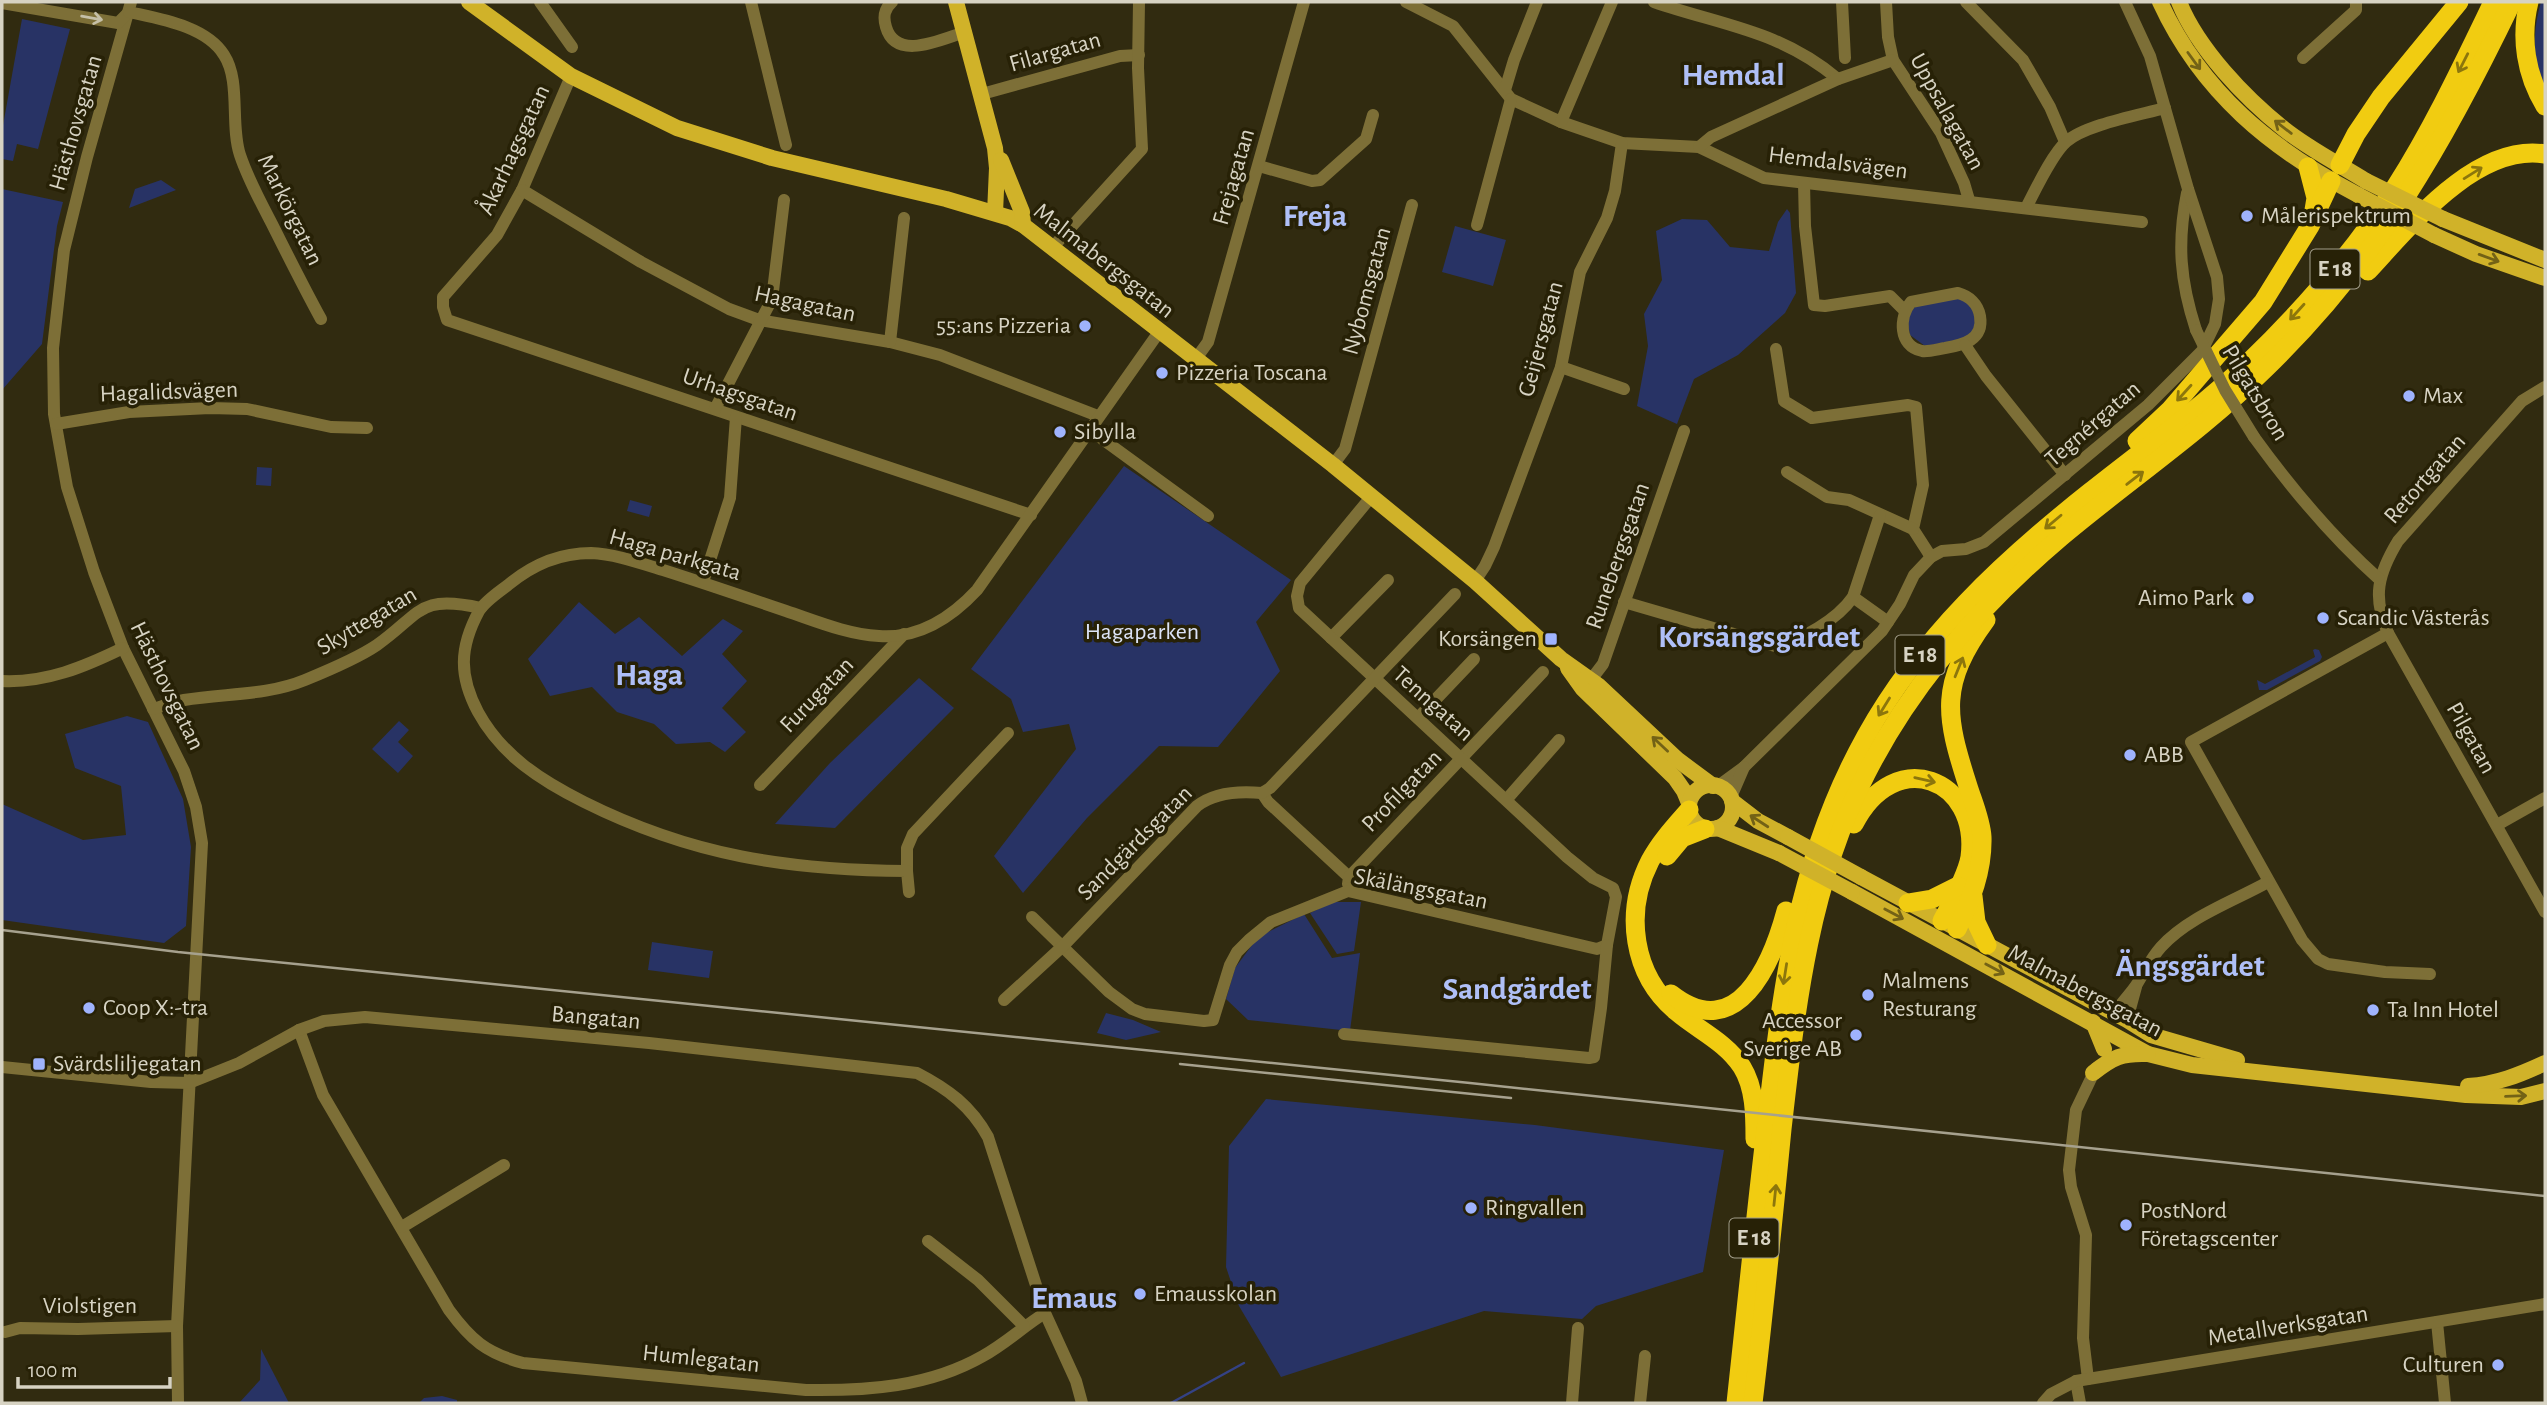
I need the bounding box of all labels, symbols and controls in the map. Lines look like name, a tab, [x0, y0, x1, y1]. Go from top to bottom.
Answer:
one-way arrow	[80, 12, 103, 25]
street label: Filargatan	[1006, 27, 1104, 77]
street label: Uppsalagatan	[1905, 50, 1989, 174]
one-way arrow	[2187, 51, 2202, 70]
street label: Hästhovsgatan	[45, 52, 107, 194]
one-way arrow	[2456, 52, 2470, 73]
district label: Hemdal	[1681, 59, 1785, 91]
street label: Åkarhagsgatan	[472, 80, 555, 219]
one-way arrow	[2275, 120, 2293, 135]
street label: Frejagatan	[1209, 126, 1259, 228]
street label: Hemdalsvägen	[1767, 143, 1909, 183]
street label: Markörgatan	[253, 151, 327, 269]
one-way arrow	[2463, 166, 2482, 181]
street label: Malmabergsgatan	[1029, 199, 1179, 323]
district label: Freja	[1283, 200, 1347, 232]
place label: Målerispektrum	[2261, 204, 2411, 228]
marker: Målerispektrum	[2239, 208, 2255, 224]
street label: Nybomsgatan	[1338, 225, 1396, 357]
road number: E 18	[2310, 250, 2360, 288]
one-way arrow	[2477, 253, 2499, 265]
street label: Geijersgatan	[1514, 279, 1568, 399]
street label: Hagagatan	[752, 282, 858, 326]
one-way arrow	[2289, 303, 2305, 321]
place label: 55:ans Pizzeria	[936, 314, 1071, 338]
marker: 55:ans Pizzeria	[1077, 318, 1093, 334]
street label: Pilgatsbron	[2217, 341, 2293, 445]
place label: Pizzeria Toscana	[1176, 361, 1328, 385]
street label: Urhagsgatan	[679, 364, 801, 426]
marker: Pizzeria Toscana	[1154, 365, 1170, 381]
street label: Tegnérgatan	[2041, 376, 2145, 472]
street label: Hagalidsvägen	[99, 378, 239, 406]
one-way arrow	[2176, 384, 2193, 401]
place label: Max	[2423, 384, 2464, 408]
marker: Max	[2401, 388, 2417, 404]
place label: Sibylla	[1074, 420, 1136, 444]
marker: Sibylla	[1052, 424, 1068, 440]
street label: Retortgatan	[2380, 429, 2470, 529]
one-way arrow	[2125, 471, 2144, 486]
street label: Runebergsgatan	[1582, 480, 1654, 632]
one-way arrow	[2045, 514, 2063, 530]
street label: Haga parkgata	[606, 525, 744, 585]
street label: Skyttegatan	[313, 582, 421, 660]
place label: Aimo Park	[2138, 586, 2234, 610]
marker: Aimo Park	[2240, 590, 2256, 606]
place label: Scandic Västerås	[2337, 606, 2490, 630]
marker: Scandic Västerås	[2315, 610, 2331, 626]
street label: Hästhovsgatan	[126, 618, 208, 754]
park label: Hagaparken	[1085, 620, 1199, 644]
district label: Korsängsgärdet	[1658, 621, 1860, 653]
place label: Korsängen	[1438, 627, 1537, 651]
marker: Korsängen	[1543, 631, 1559, 647]
road number: E 18	[1896, 636, 1944, 674]
street label: Furugatan	[775, 653, 859, 737]
one-way arrow	[1954, 657, 1967, 679]
district label: Haga	[615, 659, 683, 691]
street label: Tenngatan	[1388, 662, 1478, 746]
one-way arrow	[1876, 696, 1890, 716]
street label: Pilgatan	[2442, 698, 2500, 778]
one-way arrow	[1652, 735, 1669, 752]
place label: ABB	[2144, 743, 2184, 767]
street label: Profilgatan	[1357, 745, 1447, 837]
marker: ABB	[2122, 747, 2138, 763]
one-way arrow	[1913, 774, 1935, 787]
street label: Sandgärdsgatan	[1073, 781, 1197, 905]
one-way arrow	[1749, 814, 1769, 828]
street label: Skälängsgatan	[1352, 864, 1490, 914]
one-way arrow	[1883, 907, 1903, 921]
street label: Malmabergsgatan	[2004, 940, 2166, 1042]
district label: Ängsgärdet	[2116, 948, 2265, 982]
one-way arrow	[1778, 962, 1791, 984]
one-way arrow	[1984, 963, 2005, 976]
place label: Malmens Resturang	[1882, 969, 1977, 1021]
district label: Sandgärdet	[1442, 973, 1592, 1005]
marker: Malmens Resturang	[1860, 987, 1876, 1003]
place label: Coop X:-tra	[103, 996, 208, 1020]
place label: Ta Inn Hotel	[2387, 998, 2499, 1022]
marker: Coop X:-tra	[81, 1000, 97, 1016]
street label: Bangatan	[550, 1002, 642, 1034]
marker: Ta Inn Hotel	[2365, 1002, 2381, 1018]
place label: Accessor Sverige AB	[1743, 1009, 1842, 1061]
marker: Accessor Sverige AB	[1848, 1027, 1864, 1043]
place label: Svärdsliljegatan	[53, 1052, 202, 1076]
marker: Svärdsliljegatan	[31, 1056, 47, 1072]
one-way arrow	[2504, 1089, 2527, 1102]
one-way arrow	[1769, 1184, 1782, 1207]
place label: Ringvallen	[1485, 1196, 1584, 1220]
place label: PostNord Företagscenter	[2140, 1199, 2278, 1251]
marker: Ringvallen	[1463, 1200, 1479, 1216]
marker: PostNord Företagscenter	[2118, 1217, 2134, 1233]
road number: E 18	[1730, 1218, 1778, 1258]
district label: Emaus	[1031, 1282, 1117, 1314]
place label: Emausskolan	[1154, 1282, 1277, 1306]
marker: Emausskolan	[1132, 1286, 1148, 1302]
street label: Violstigen	[43, 1294, 137, 1318]
street label: Metallverksgatan	[2206, 1301, 2370, 1351]
street label: Humlegatan	[641, 1341, 761, 1377]
scale bar	[18, 1346, 170, 1390]
place label: Culturen	[2403, 1353, 2484, 1377]
marker: Culturen	[2490, 1357, 2506, 1373]
text: 100 m	[28, 1360, 78, 1381]

